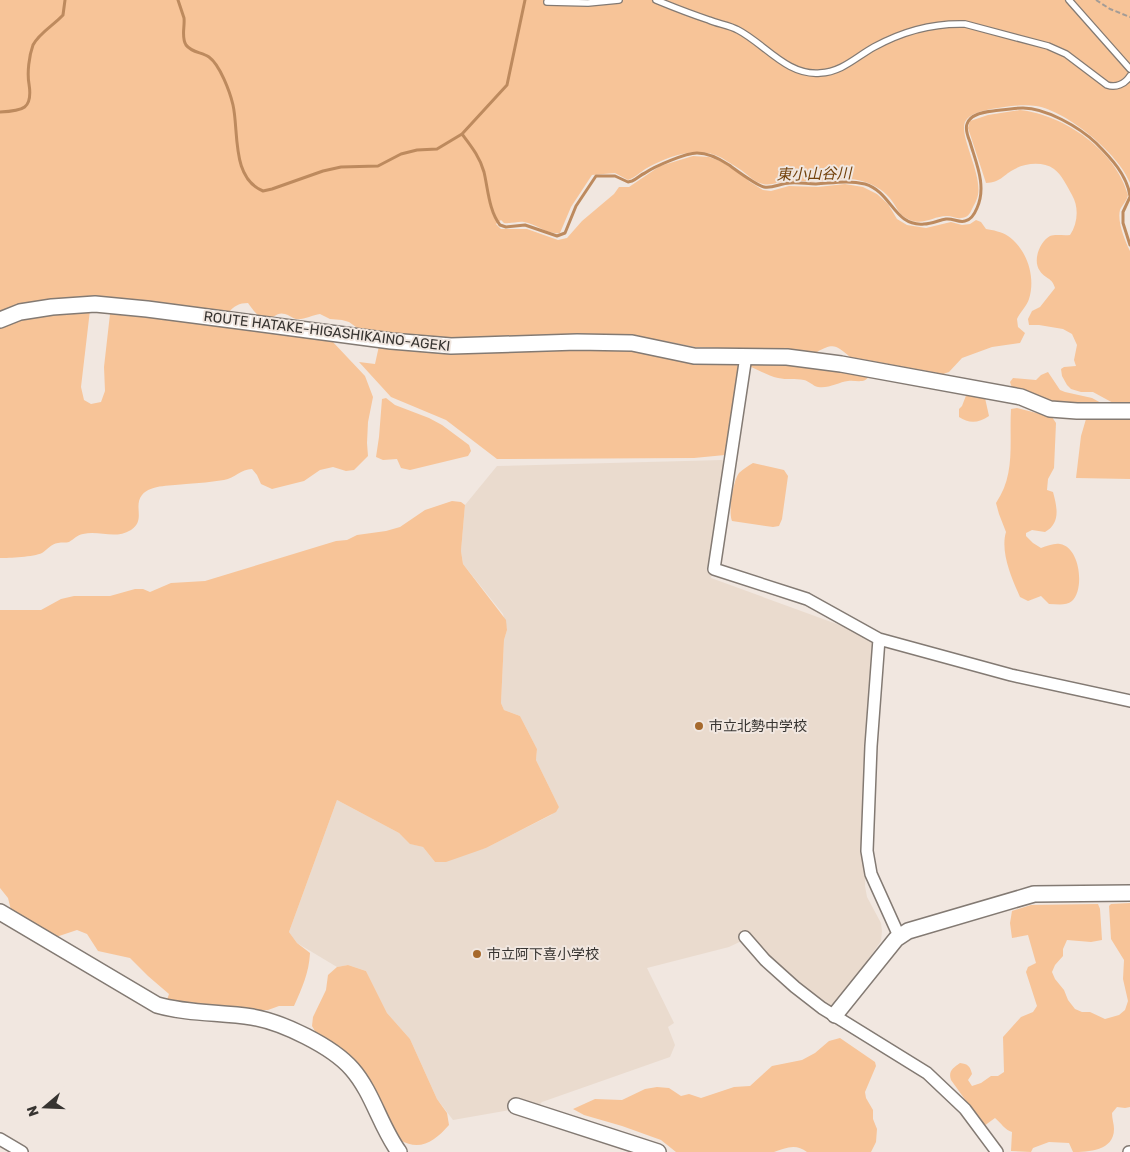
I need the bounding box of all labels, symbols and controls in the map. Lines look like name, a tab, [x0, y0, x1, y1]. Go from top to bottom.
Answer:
water label: 東小山谷川	[776, 164, 854, 184]
street label: ROUTE HATAKE-HIGASHIKAINO-AGEKI	[203, 308, 451, 355]
place label: 市立北勢中学校	[709, 718, 807, 735]
marker: 市立北勢中学校	[693, 720, 705, 732]
place label: 市立阿下喜小学校	[487, 946, 599, 963]
marker: 市立阿下喜小学校	[471, 948, 483, 960]
north arrow	[20, 1082, 70, 1132]
text: N	[24, 1104, 43, 1119]

